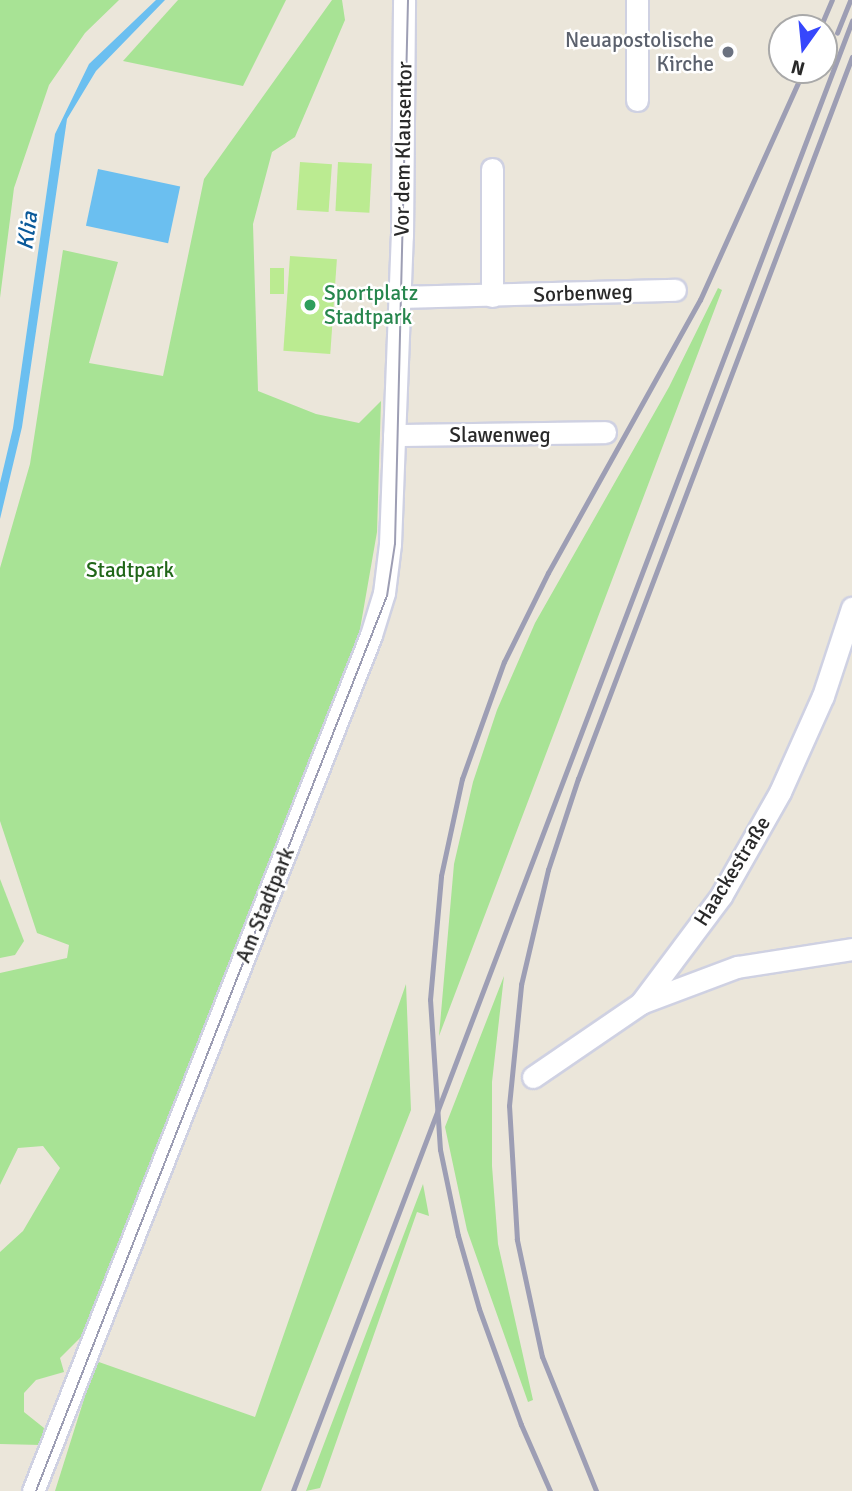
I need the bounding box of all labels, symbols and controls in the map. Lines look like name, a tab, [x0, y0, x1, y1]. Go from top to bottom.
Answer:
north arrow	[768, 14, 838, 84]
place label: Neuapostolische Kirche	[565, 27, 714, 77]
marker: Neuapostolische Kirche	[720, 44, 736, 60]
text: N	[789, 54, 808, 81]
street label: Vor dem Klausentor	[389, 61, 417, 237]
water label: Klia	[12, 210, 44, 252]
street label: Sorbenweg	[533, 279, 633, 307]
place label: Sportplatz Stadtpark	[324, 280, 418, 330]
marker: Sportplatz Stadtpark	[302, 297, 318, 313]
street label: Slawenweg	[449, 422, 551, 448]
park label: Stadtpark	[86, 557, 174, 583]
street label: Haackestraße	[688, 812, 776, 930]
street label: Am Stadtpark	[230, 844, 300, 966]

